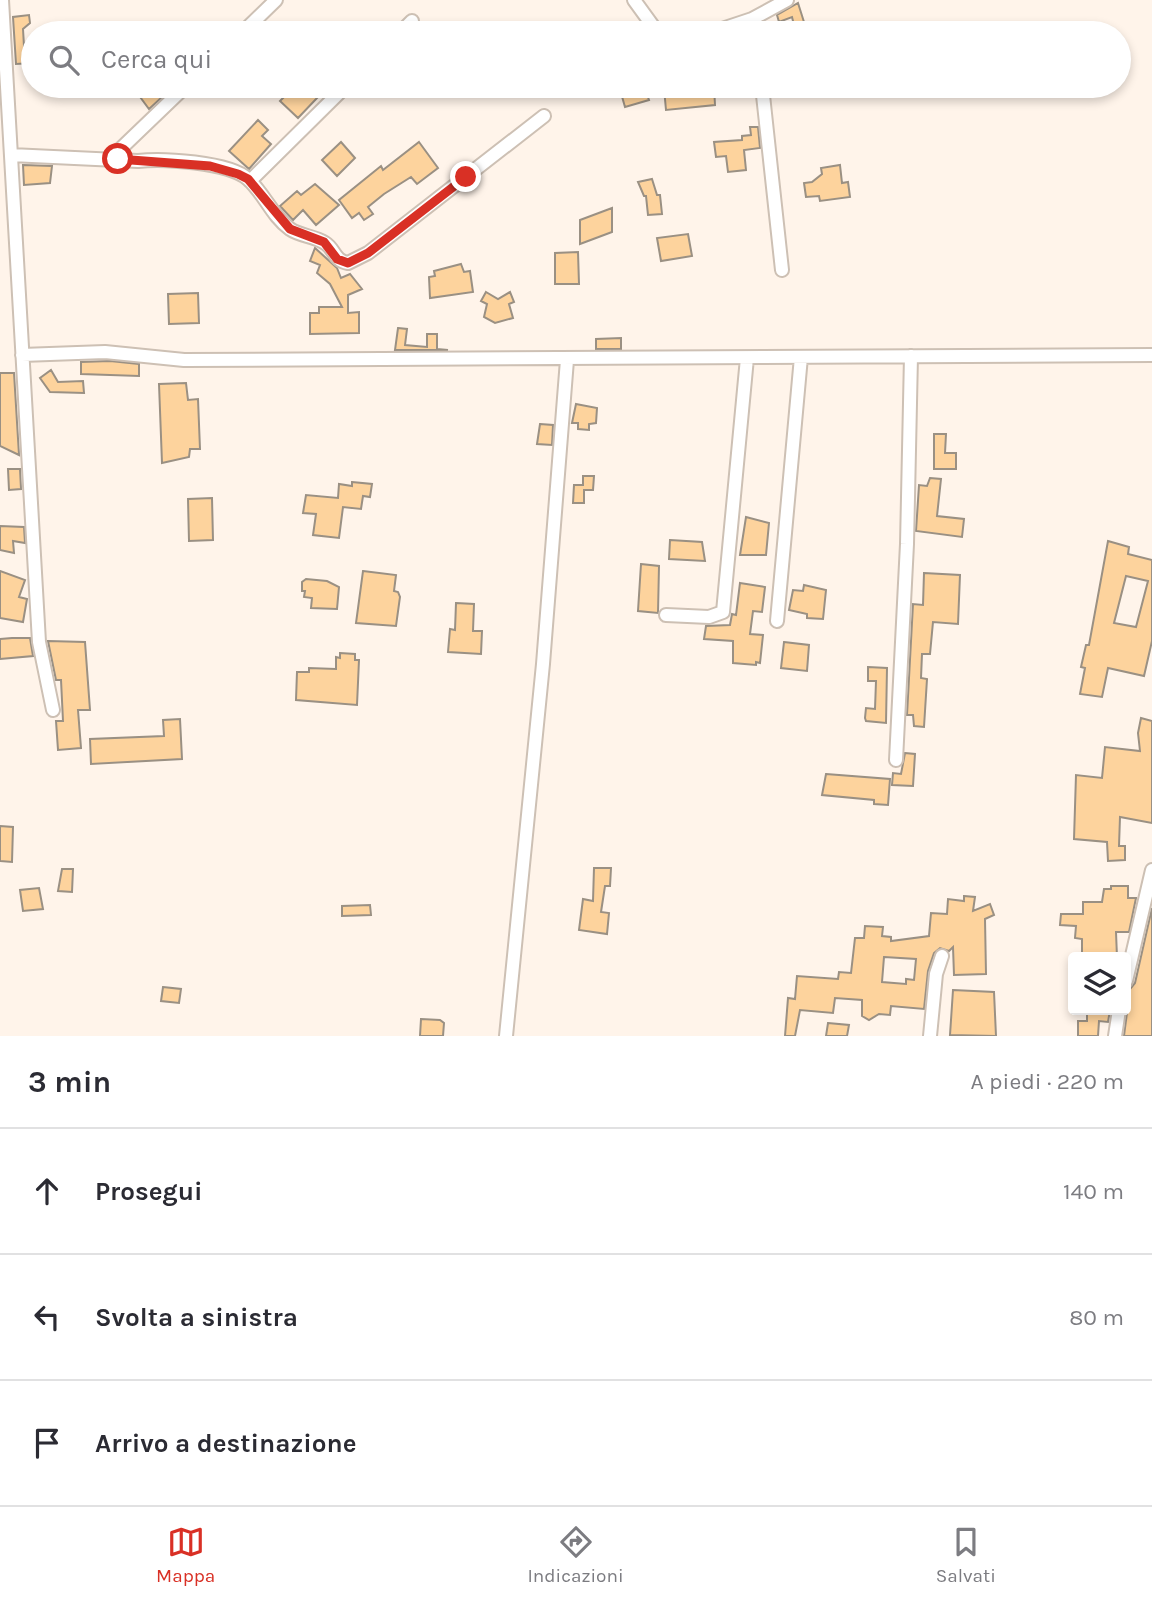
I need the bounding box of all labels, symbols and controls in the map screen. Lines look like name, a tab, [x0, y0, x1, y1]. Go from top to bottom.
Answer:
search box	[21, 21, 1131, 98]
icon: search	[45, 41, 83, 79]
text: Cerca qui	[101, 44, 212, 75]
route start	[102, 143, 133, 174]
route end	[450, 161, 481, 192]
map controls	[1068, 952, 1131, 1015]
button: layers	[1068, 952, 1131, 1015]
text: 3 min	[28, 1064, 111, 1100]
text: A piedi · 220 m	[970, 1068, 1124, 1095]
icon: ahead	[28, 1172, 66, 1210]
text: Prosegui	[95, 1176, 202, 1207]
text: 140 m	[1063, 1178, 1124, 1205]
icon: left	[28, 1298, 66, 1336]
text: Svolta a sinistra	[95, 1302, 298, 1333]
text: 80 m	[1069, 1304, 1124, 1331]
icon: arrive	[28, 1424, 66, 1462]
text: Arrivo a destinazione	[95, 1428, 357, 1459]
tab: Mappa	[156, 1523, 215, 1587]
tab: Indicazioni	[527, 1523, 624, 1587]
tab: Salvati	[936, 1523, 996, 1587]

